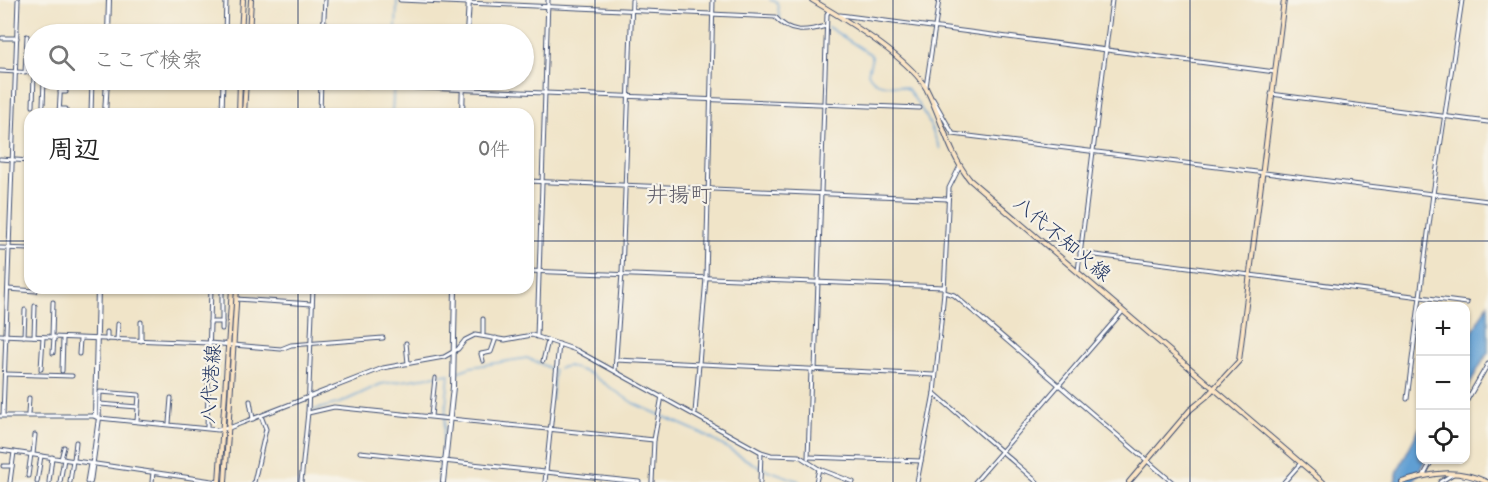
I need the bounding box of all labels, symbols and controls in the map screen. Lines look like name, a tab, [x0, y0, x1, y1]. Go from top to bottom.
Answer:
search box	[24, 24, 534, 90]
icon: search	[45, 41, 78, 74]
text: ここで検索	[93, 47, 203, 74]
text: 周辺	[48, 135, 100, 166]
text: 0件	[478, 138, 510, 162]
district label: 井揚町	[646, 182, 712, 209]
street label: 八代不知火線	[1008, 191, 1116, 287]
map controls	[1416, 302, 1470, 464]
button: +	[1416, 302, 1470, 356]
street label: 八代港線	[196, 343, 226, 425]
button: −	[1416, 356, 1470, 410]
button: locate	[1416, 410, 1470, 464]

